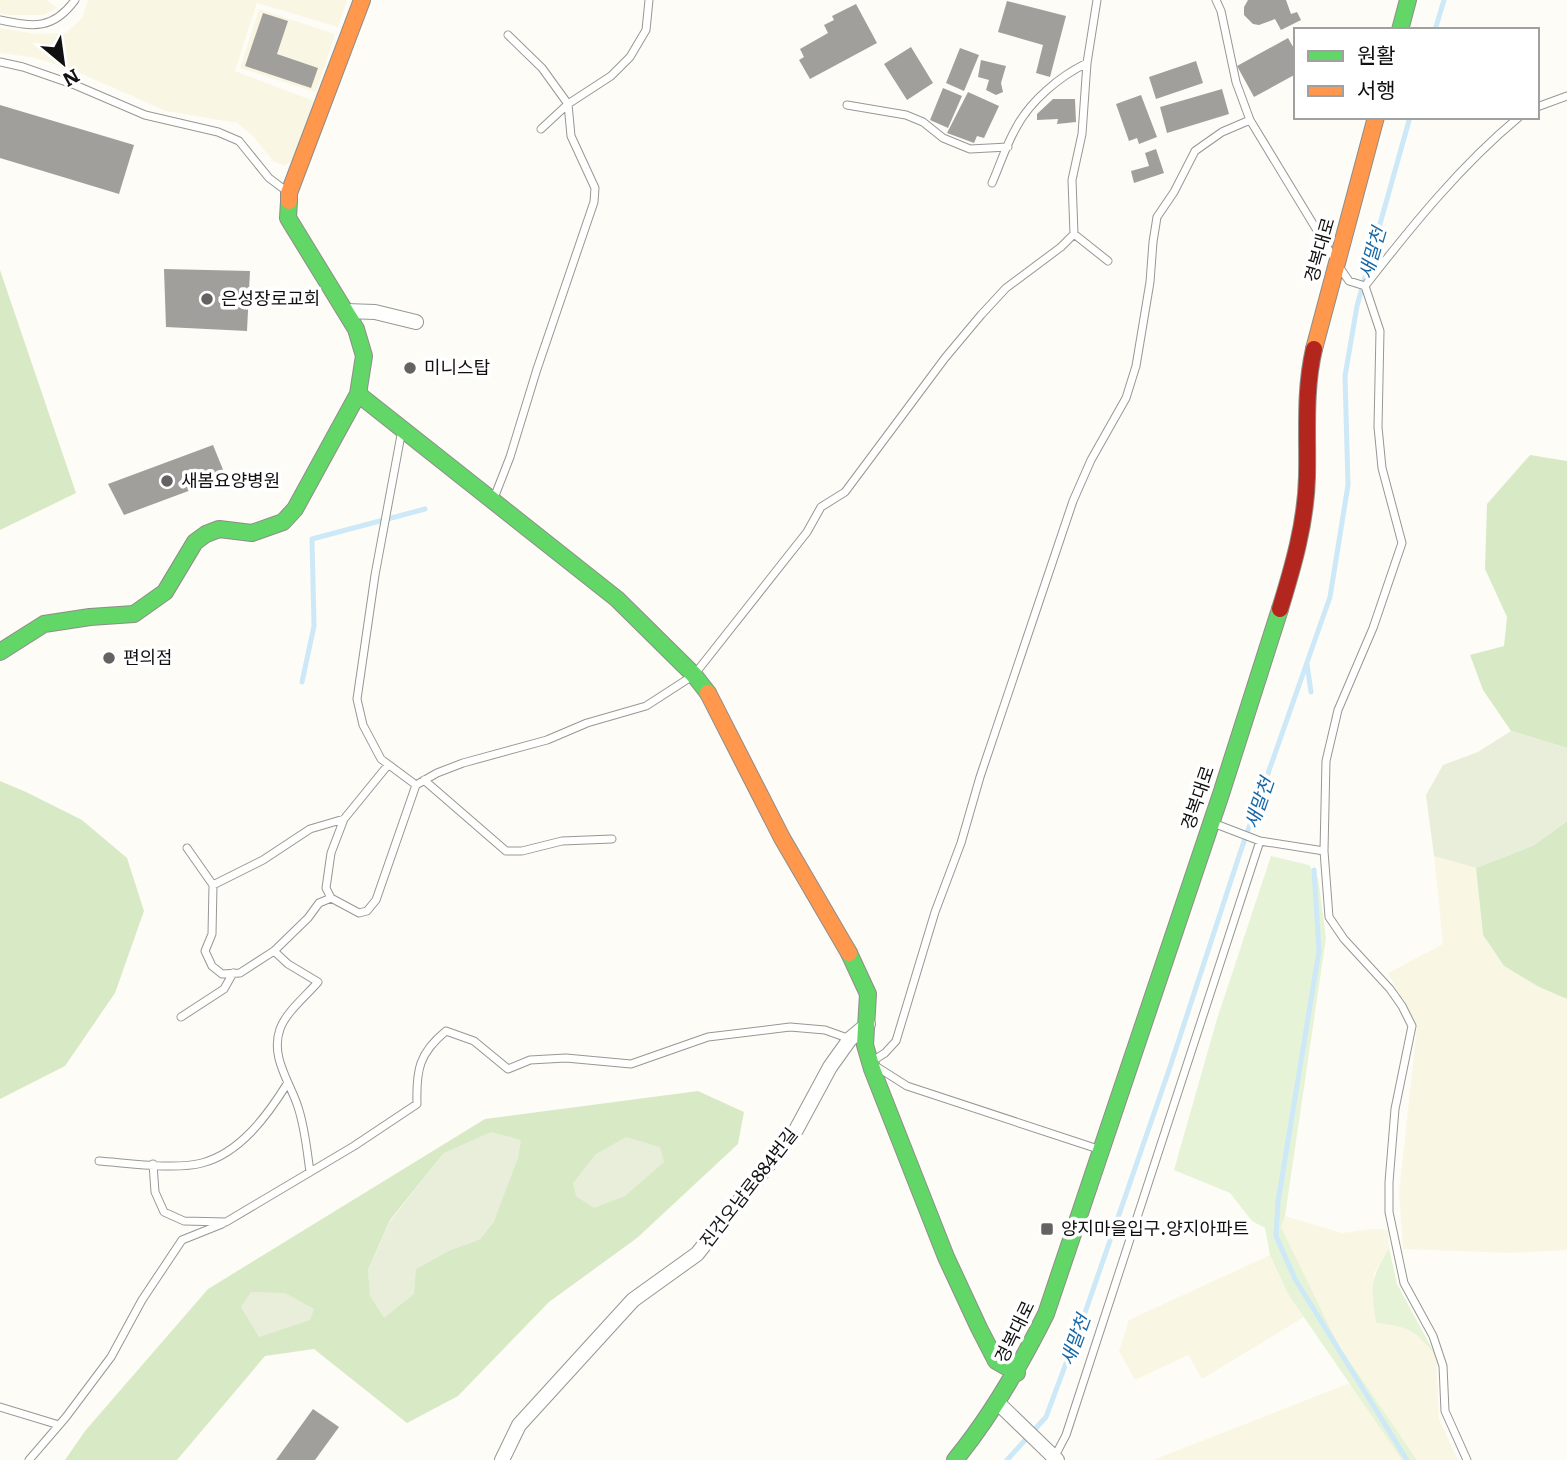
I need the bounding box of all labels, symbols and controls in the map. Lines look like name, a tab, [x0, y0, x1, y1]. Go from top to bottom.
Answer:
north arrow	[28, 28, 98, 98]
legend	[1294, 28, 1539, 119]
text: 원활	[1357, 38, 1396, 69]
text: N	[58, 63, 85, 95]
text: 서행	[1357, 73, 1396, 104]
street label: 경복대로	[1296, 214, 1341, 285]
water label: 새말천	[1350, 222, 1392, 282]
place label: 은성장로교회	[221, 284, 320, 311]
marker: 은성장로교회	[199, 291, 215, 307]
place label: 미니스탑	[424, 353, 490, 380]
marker: 미니스탑	[402, 360, 418, 376]
place label: 새봄요양병원	[181, 466, 280, 493]
marker: 새봄요양병원	[159, 473, 175, 489]
place label: 편의점	[123, 643, 173, 670]
marker: 편의점	[101, 650, 117, 666]
street label: 경복대로	[1173, 762, 1220, 833]
water label: 새말천	[1236, 772, 1280, 832]
street label: 진건오남로884번길	[692, 1121, 803, 1253]
place label: 양지마을입구.양지아파트	[1061, 1214, 1249, 1241]
marker: 양지마을입구.양지아파트	[1039, 1221, 1055, 1237]
street label: 경복대로	[987, 1296, 1040, 1367]
water label: 새말천	[1052, 1309, 1097, 1369]

